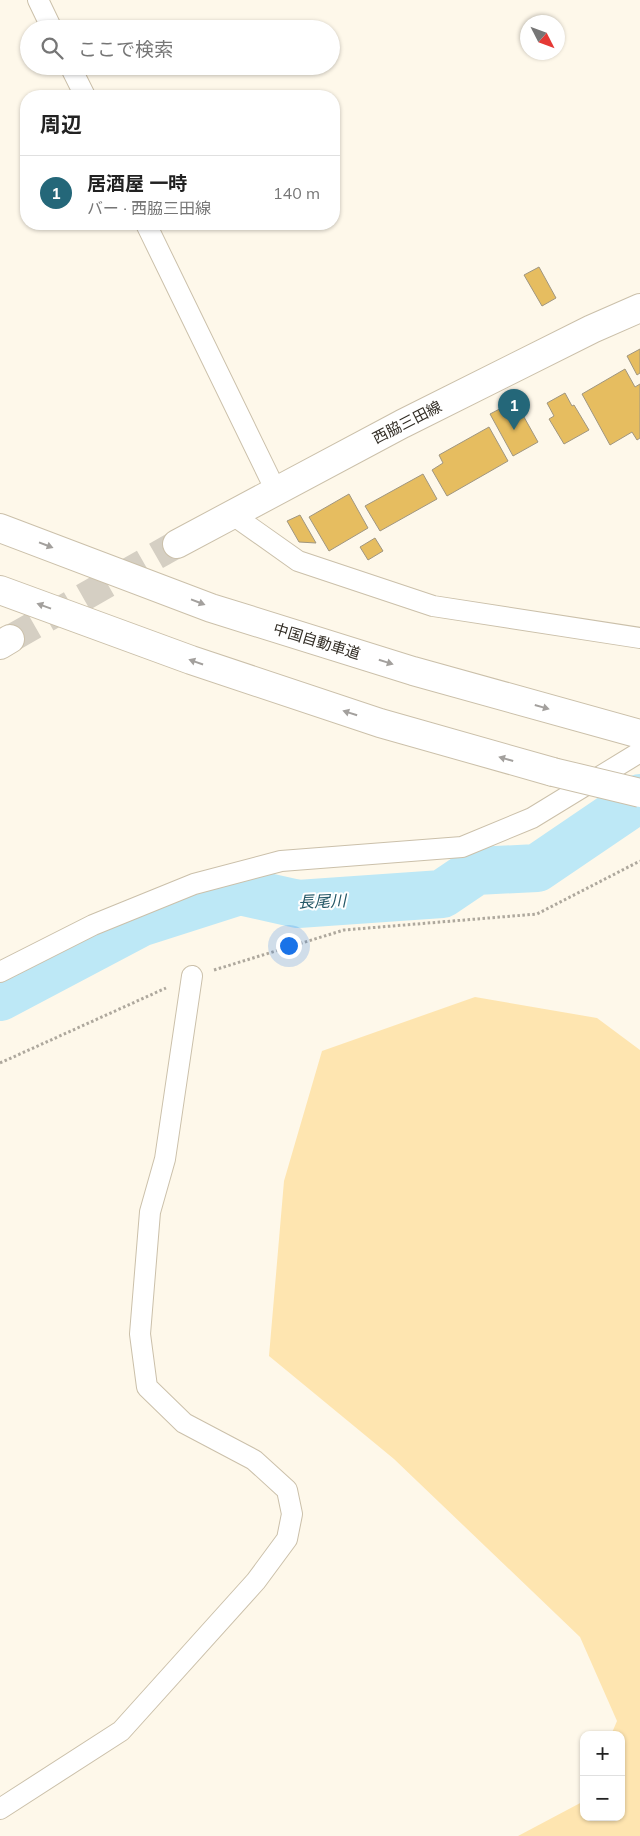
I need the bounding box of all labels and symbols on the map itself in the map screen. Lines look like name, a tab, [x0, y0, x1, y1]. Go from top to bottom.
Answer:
north arrow	[520, 15, 565, 60]
pin: 1	[498, 389, 530, 430]
street label: 西脇三田線	[369, 397, 445, 447]
one-way arrow	[38, 542, 53, 549]
one-way arrow	[191, 599, 205, 607]
one-way arrow	[36, 602, 51, 609]
street label: 中国自動車道	[271, 619, 363, 663]
one-way arrow	[189, 658, 204, 665]
one-way arrow	[379, 659, 394, 667]
one-way arrow	[535, 704, 550, 712]
one-way arrow	[343, 709, 358, 716]
one-way arrow	[499, 755, 514, 763]
water label: 長尾川	[298, 890, 348, 912]
your location	[276, 933, 302, 959]

